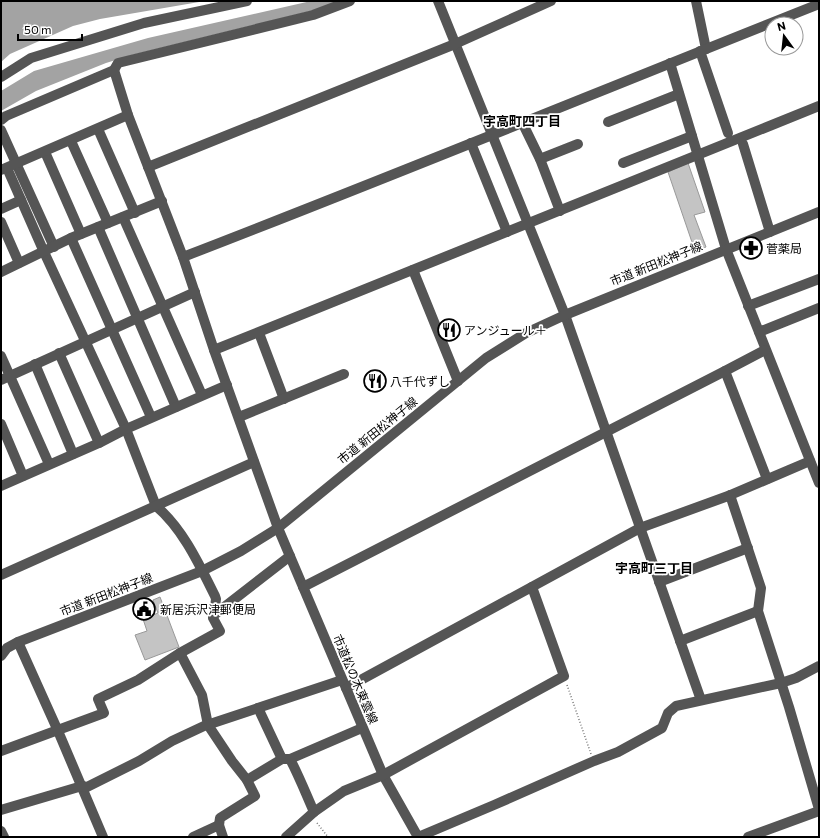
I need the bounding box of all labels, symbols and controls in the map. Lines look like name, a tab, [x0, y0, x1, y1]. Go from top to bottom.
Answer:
scale bar	[18, 16, 82, 42]
north arrow	[764, 16, 804, 56]
text: N	[776, 19, 787, 33]
text: 50 m	[24, 22, 52, 36]
district label: 宇高町四丁目	[483, 113, 561, 129]
pharmacy icon: 菅薬局	[738, 235, 764, 261]
street label: 市道 新田松神子線	[608, 238, 704, 288]
place label: 菅薬局	[766, 241, 802, 255]
restaurant icon: アンジュール＋	[436, 317, 462, 343]
place label: アンジュール＋	[464, 323, 547, 337]
restaurant icon: 八千代ずし	[362, 368, 388, 394]
place label: 八千代ずし	[390, 374, 450, 388]
street label: 市道 新田松神子線	[334, 394, 420, 466]
district label: 宇高町三丁目	[615, 560, 693, 576]
street label: 市道 新田松神子線	[58, 570, 154, 618]
public building icon: 新居浜沢津郵便局	[131, 596, 157, 622]
place label: 新居浜沢津郵便局	[160, 602, 256, 616]
street label: 市道松の木東雲線	[331, 632, 381, 726]

